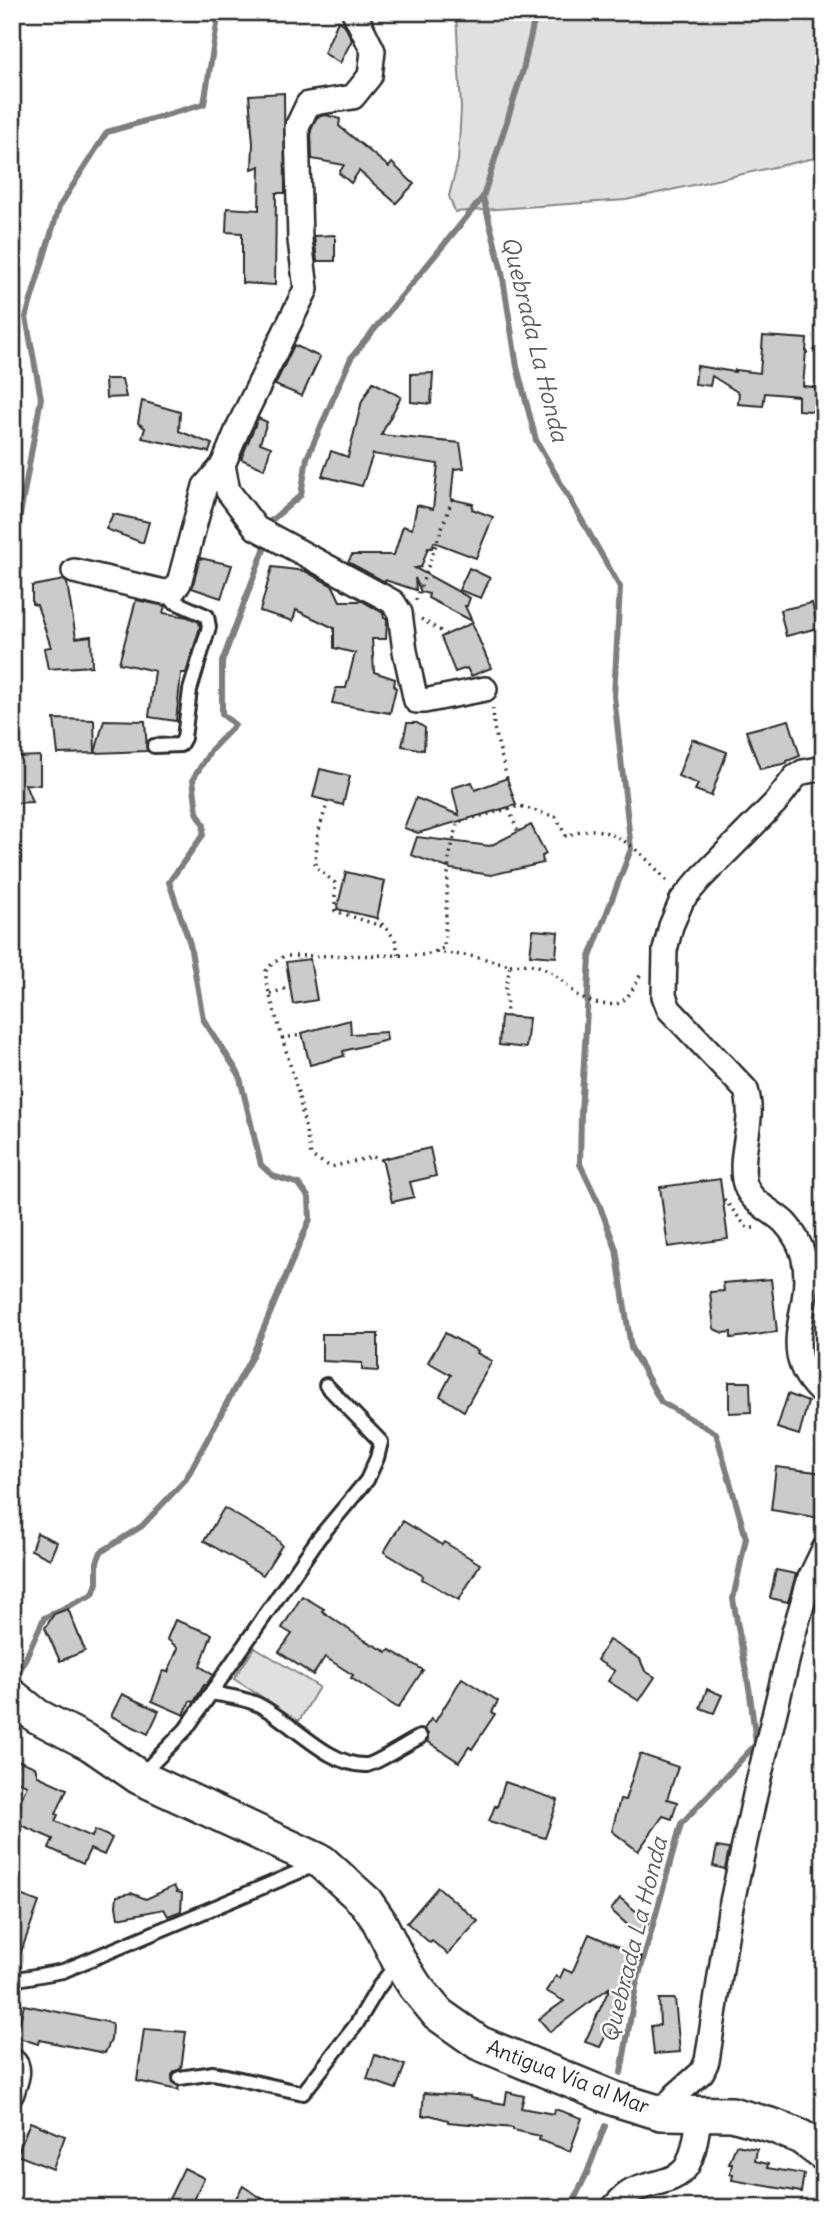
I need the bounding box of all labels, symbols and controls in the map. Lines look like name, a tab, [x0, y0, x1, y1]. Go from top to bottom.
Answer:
water label: Quebrada La Honda	[496, 233, 575, 446]
water label: Quebrada La Honda	[594, 1832, 673, 2045]
street label: Antigua Vía al Mar	[483, 2033, 654, 2120]

